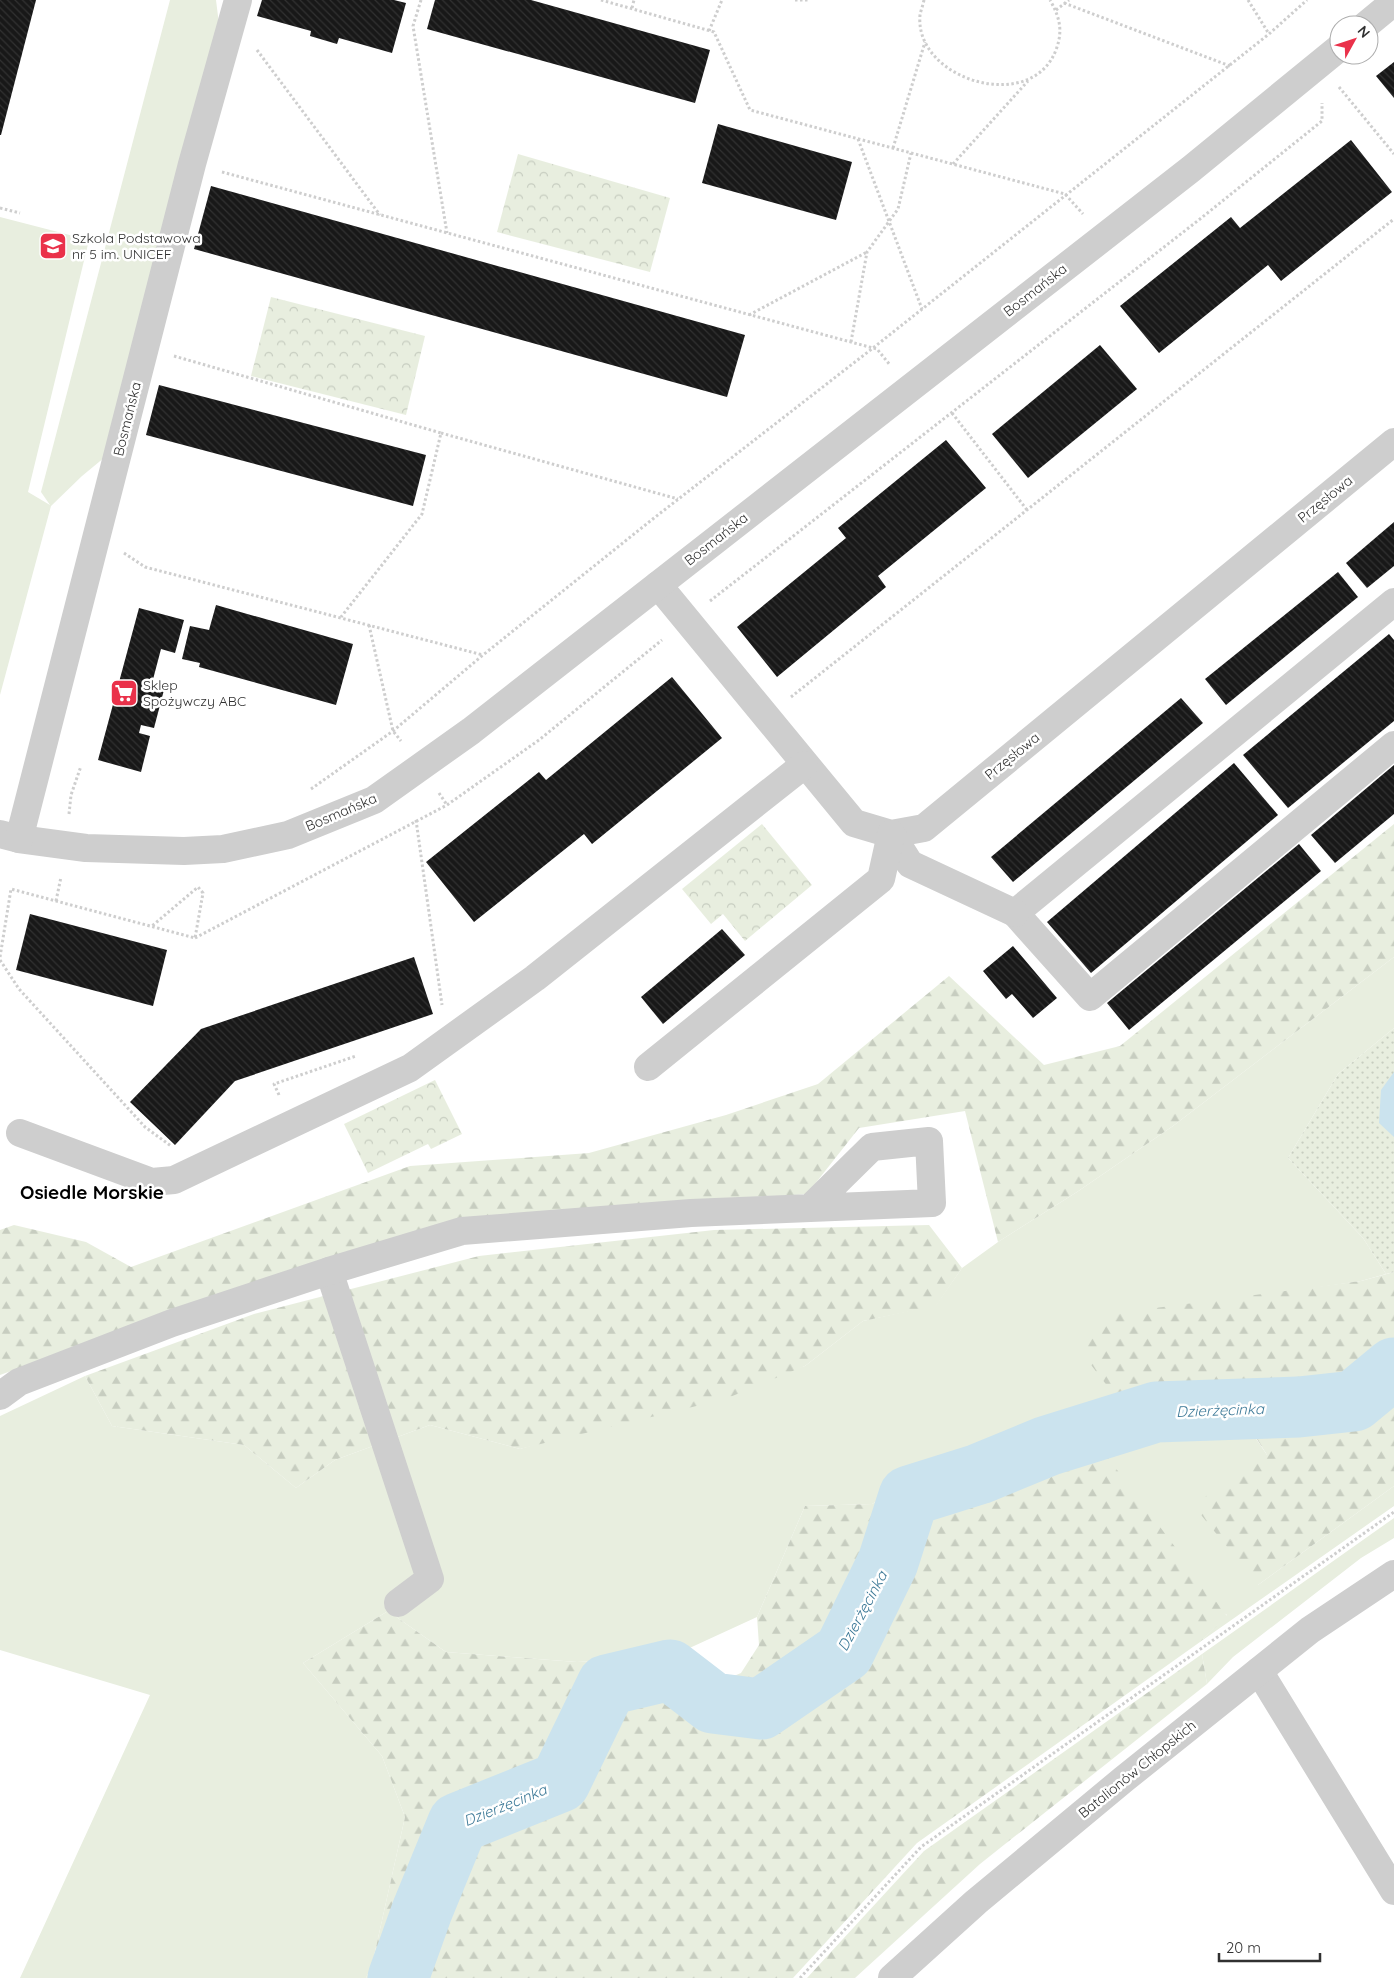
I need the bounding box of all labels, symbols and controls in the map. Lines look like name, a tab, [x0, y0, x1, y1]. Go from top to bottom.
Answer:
north arrow	[1329, 15, 1379, 65]
text: N	[1354, 22, 1374, 41]
place label: Szkola Podstawowa nr 5 im. UNICEF	[72, 229, 201, 263]
school or university icon: Szkola Podstawowa nr 5 im. UNICEF	[38, 231, 68, 261]
street label: Bosmańska	[1000, 260, 1070, 320]
street label: Bosmańska	[109, 380, 145, 458]
street label: Przęsłowa	[1294, 471, 1356, 527]
street label: Bosmańska	[681, 509, 751, 569]
place label: Sklep Spożywczy ABC	[143, 676, 246, 710]
supermarket icon: Sklep Spożywczy ABC	[109, 678, 139, 708]
street label: Przęsłowa	[981, 728, 1043, 784]
street label: Bosmańska	[303, 789, 379, 835]
district label: Osiedle Morskie	[20, 1180, 164, 1204]
water label: Dzierżęcinka	[1176, 1399, 1265, 1421]
water label: Dzierżęcinka	[833, 1567, 891, 1654]
street label: Batalionów Chłopskich	[1075, 1716, 1199, 1822]
water label: Dzierżęcinka	[461, 1779, 550, 1830]
scale bar	[1219, 1930, 1320, 1962]
text: 20 m	[1226, 1938, 1261, 1957]

